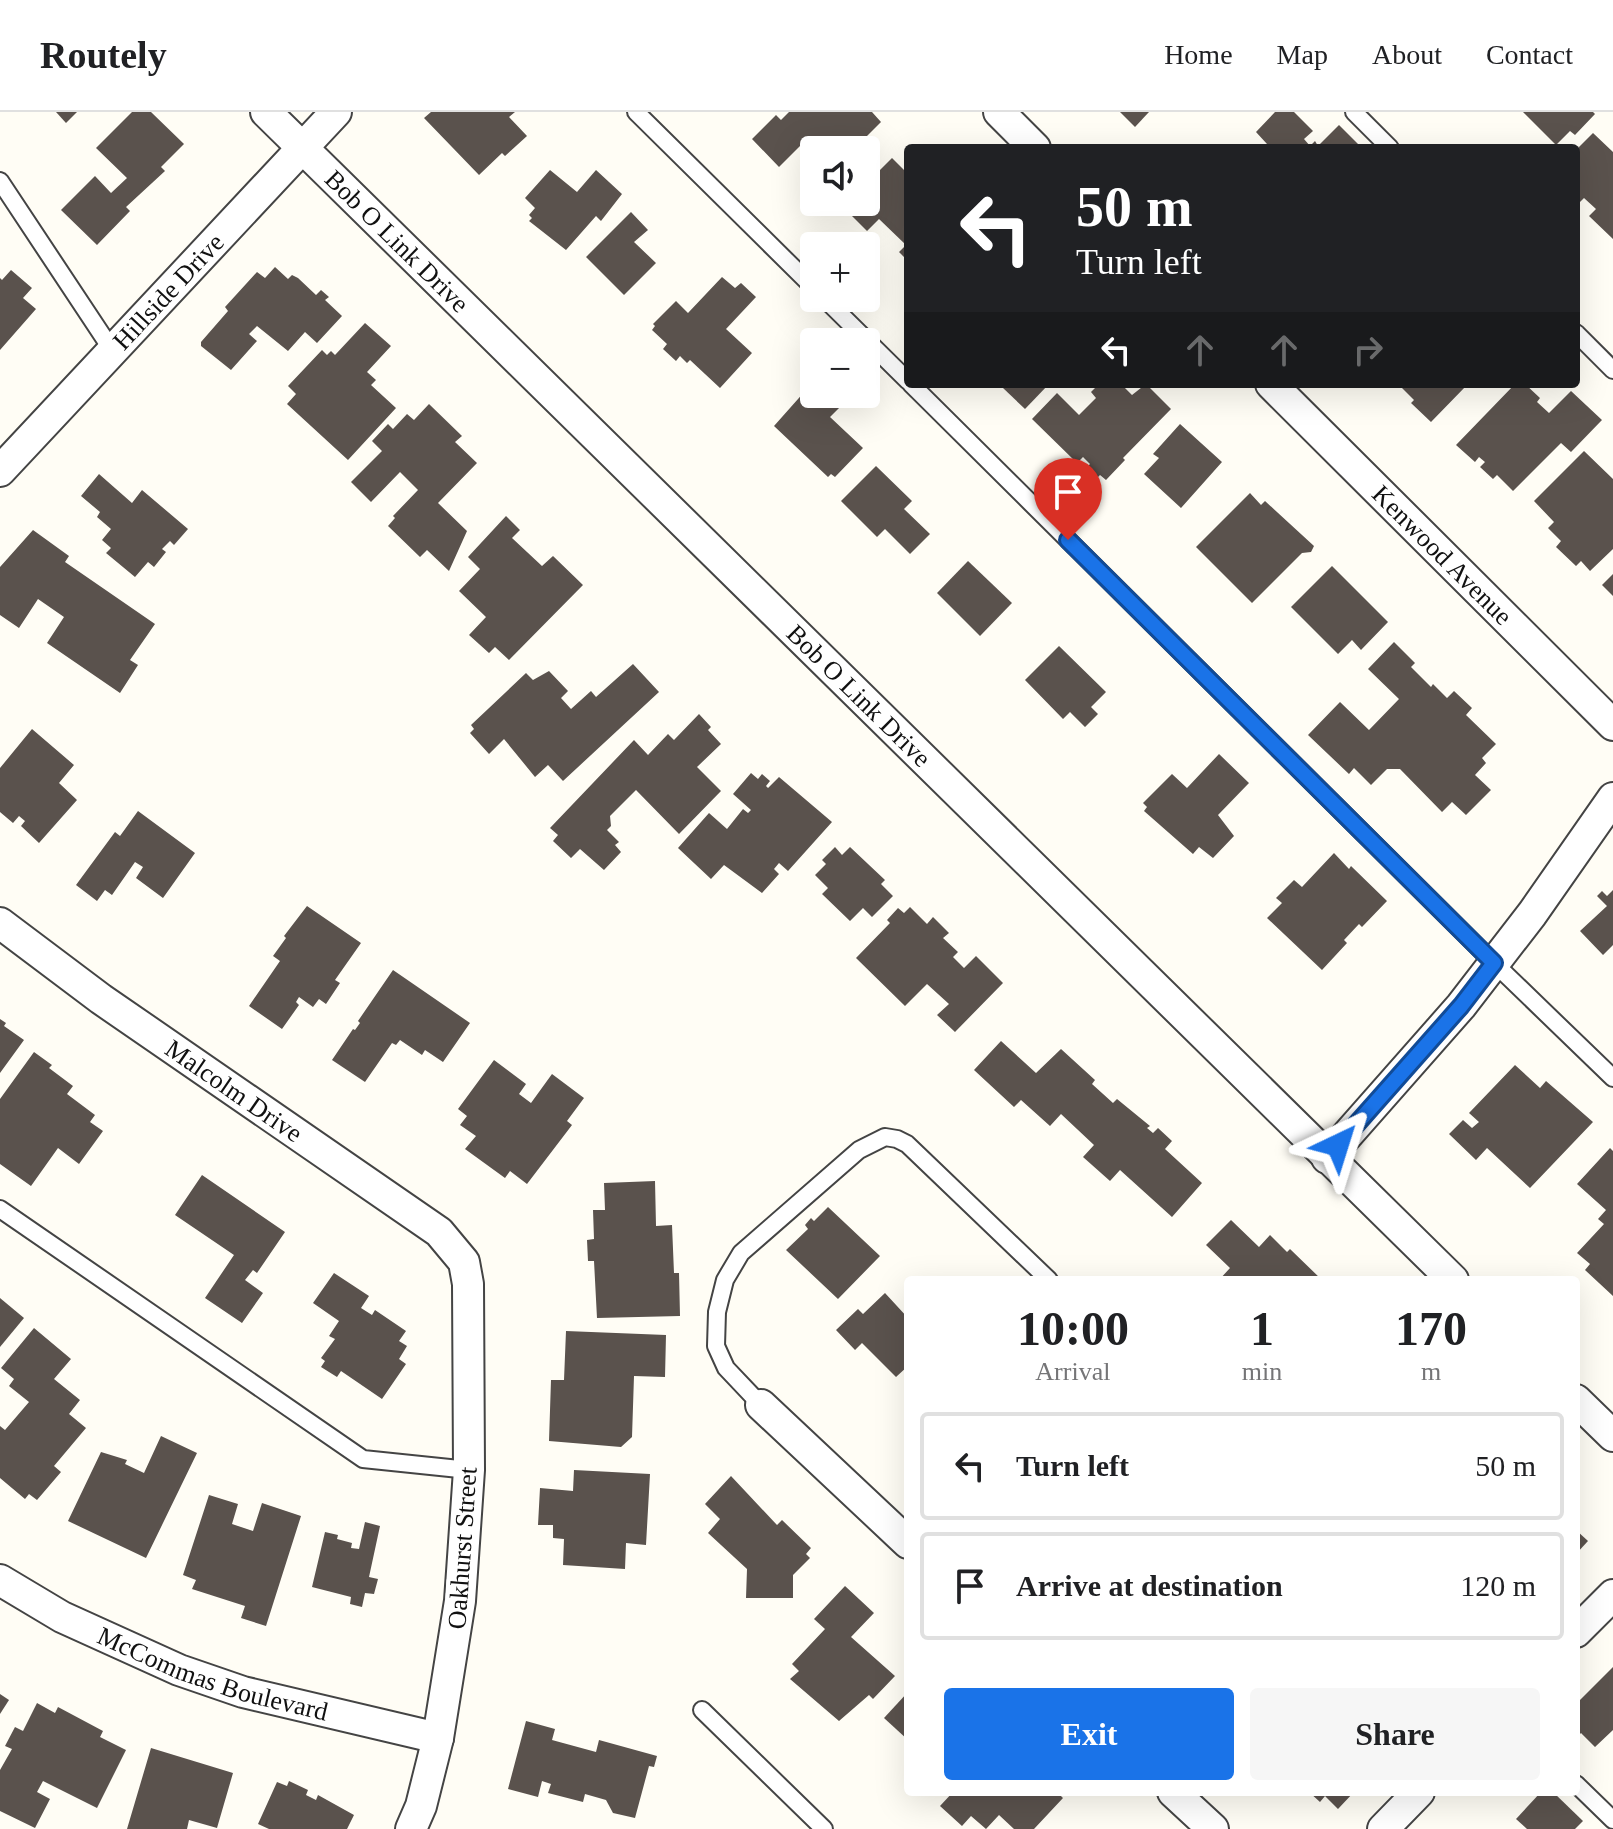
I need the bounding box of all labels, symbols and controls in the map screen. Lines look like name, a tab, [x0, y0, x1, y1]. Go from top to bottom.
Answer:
text: Routely	[40, 34, 167, 76]
text: Home	[1164, 39, 1233, 70]
text: Map	[1277, 39, 1328, 70]
text: About	[1372, 39, 1442, 70]
text: Contact	[1486, 39, 1573, 70]
map controls	[800, 136, 880, 408]
button: sound	[800, 136, 880, 216]
street label: Bob O Link Drive	[319, 164, 475, 318]
icon: left	[944, 176, 1048, 280]
text: 50 m	[1076, 176, 1193, 238]
street label: Hillside Drive	[107, 228, 230, 356]
button: +	[800, 232, 880, 312]
text: Turn left	[1076, 242, 1202, 282]
button: −	[800, 328, 880, 408]
icon: left	[1094, 328, 1138, 372]
icon: ahead	[1178, 328, 1222, 372]
icon: ahead	[1262, 328, 1306, 372]
icon: right	[1346, 328, 1390, 372]
pin	[1034, 458, 1102, 540]
icon: arrive	[1046, 470, 1090, 514]
street label: Kenwood Avenue	[1366, 480, 1518, 631]
street label: Bob O Link Drive	[781, 619, 937, 773]
street label: Malcolm Drive	[160, 1034, 308, 1148]
position arrow	[1296, 1103, 1380, 1187]
text: 10:00	[1017, 1302, 1129, 1355]
text: 1	[1250, 1302, 1274, 1355]
text: 170	[1395, 1302, 1467, 1355]
text: Arrival	[1035, 1357, 1110, 1386]
text: min	[1242, 1357, 1282, 1386]
text: m	[1421, 1357, 1441, 1386]
icon: left	[948, 1444, 992, 1488]
text: Turn left	[1016, 1449, 1129, 1482]
text: 50 m	[1475, 1449, 1536, 1482]
street label: Oakhurst Street	[442, 1465, 483, 1630]
icon: arrive	[948, 1564, 992, 1608]
text: Arrive at destination	[1016, 1569, 1283, 1602]
text: 120 m	[1460, 1569, 1536, 1602]
street label: McCommas Boulevard	[93, 1621, 331, 1727]
button: Exit	[944, 1688, 1234, 1780]
button: Share	[1250, 1688, 1540, 1780]

